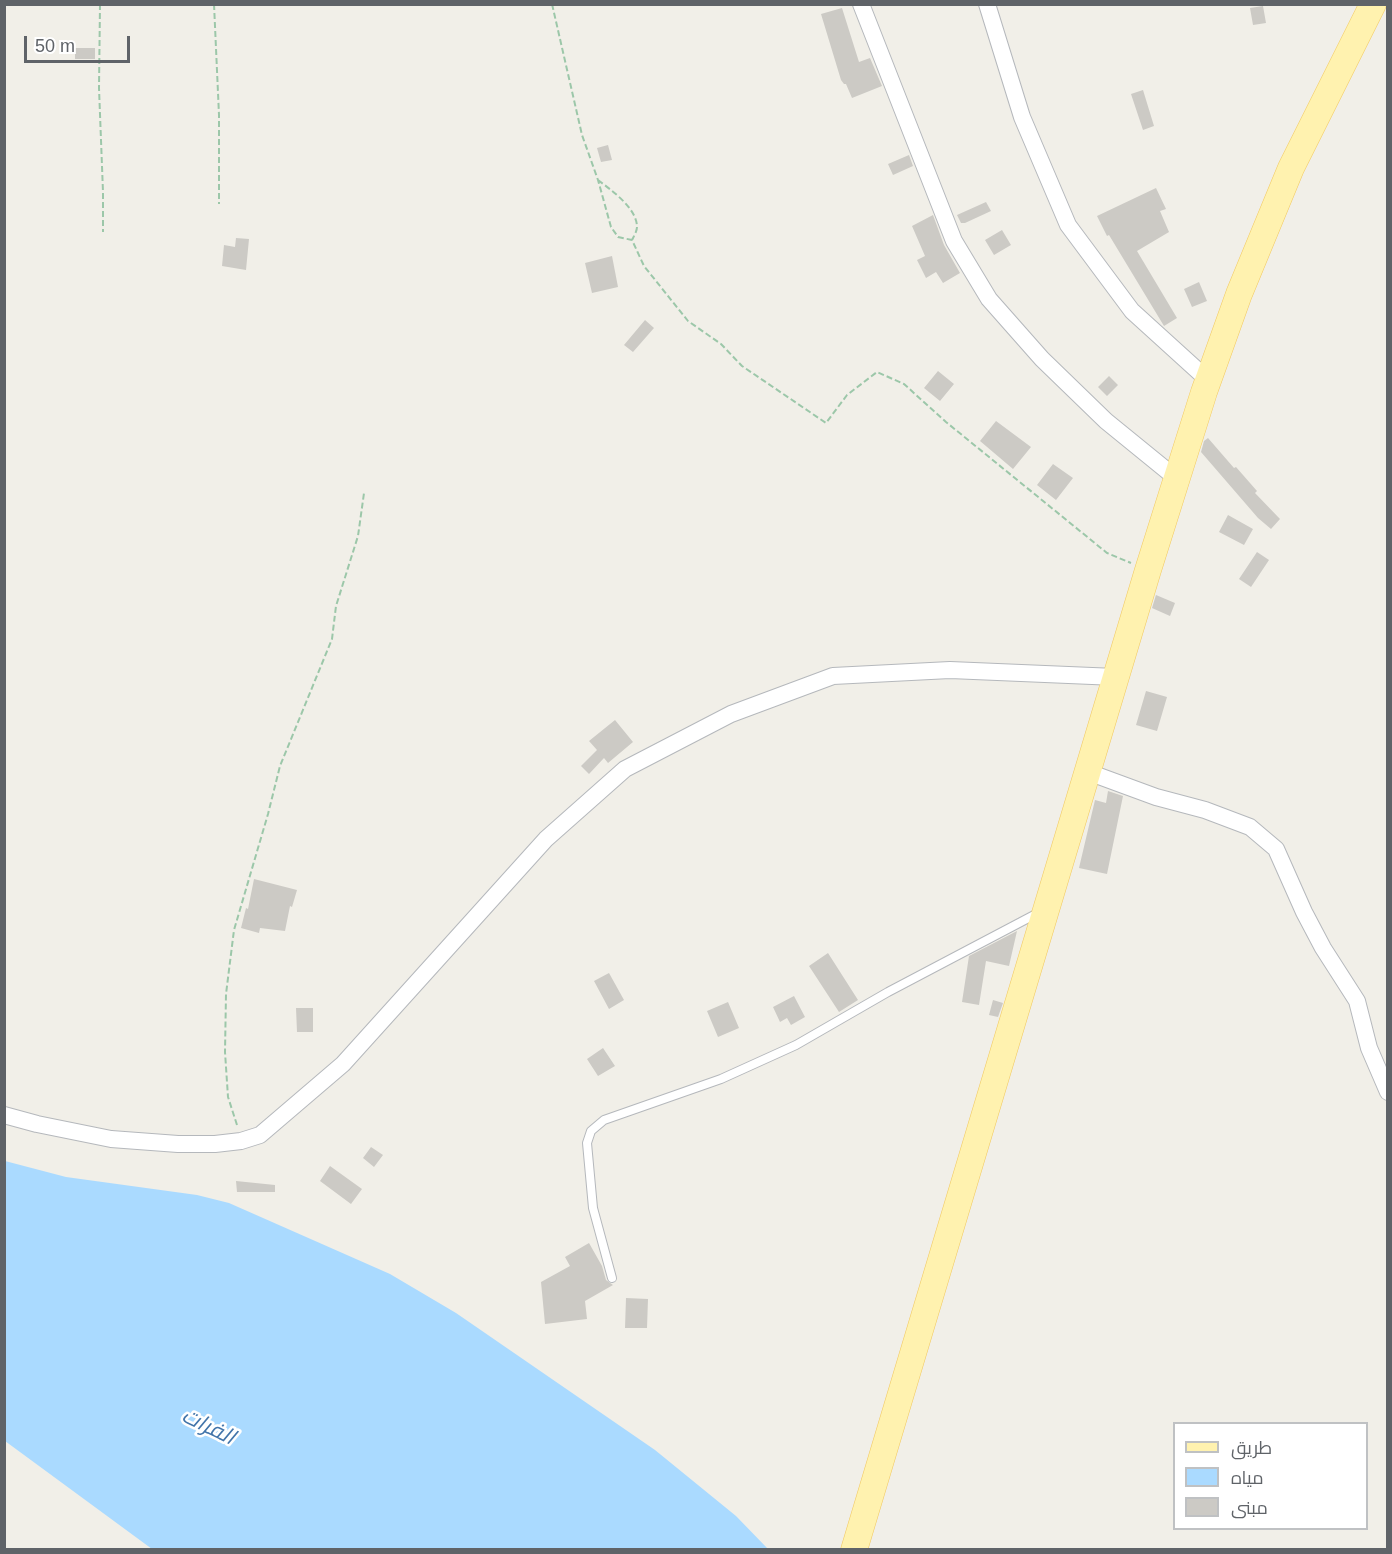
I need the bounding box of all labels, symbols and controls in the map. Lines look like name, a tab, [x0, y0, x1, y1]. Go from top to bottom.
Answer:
scale bar	[27, 24, 134, 62]
text: 50 m	[35, 36, 75, 56]
water label: الفرات	[177, 1403, 239, 1451]
legend	[1173, 1422, 1368, 1530]
text: طريق	[1231, 1438, 1272, 1458]
text: مياه	[1231, 1468, 1264, 1488]
text: مبنى	[1231, 1498, 1268, 1518]

